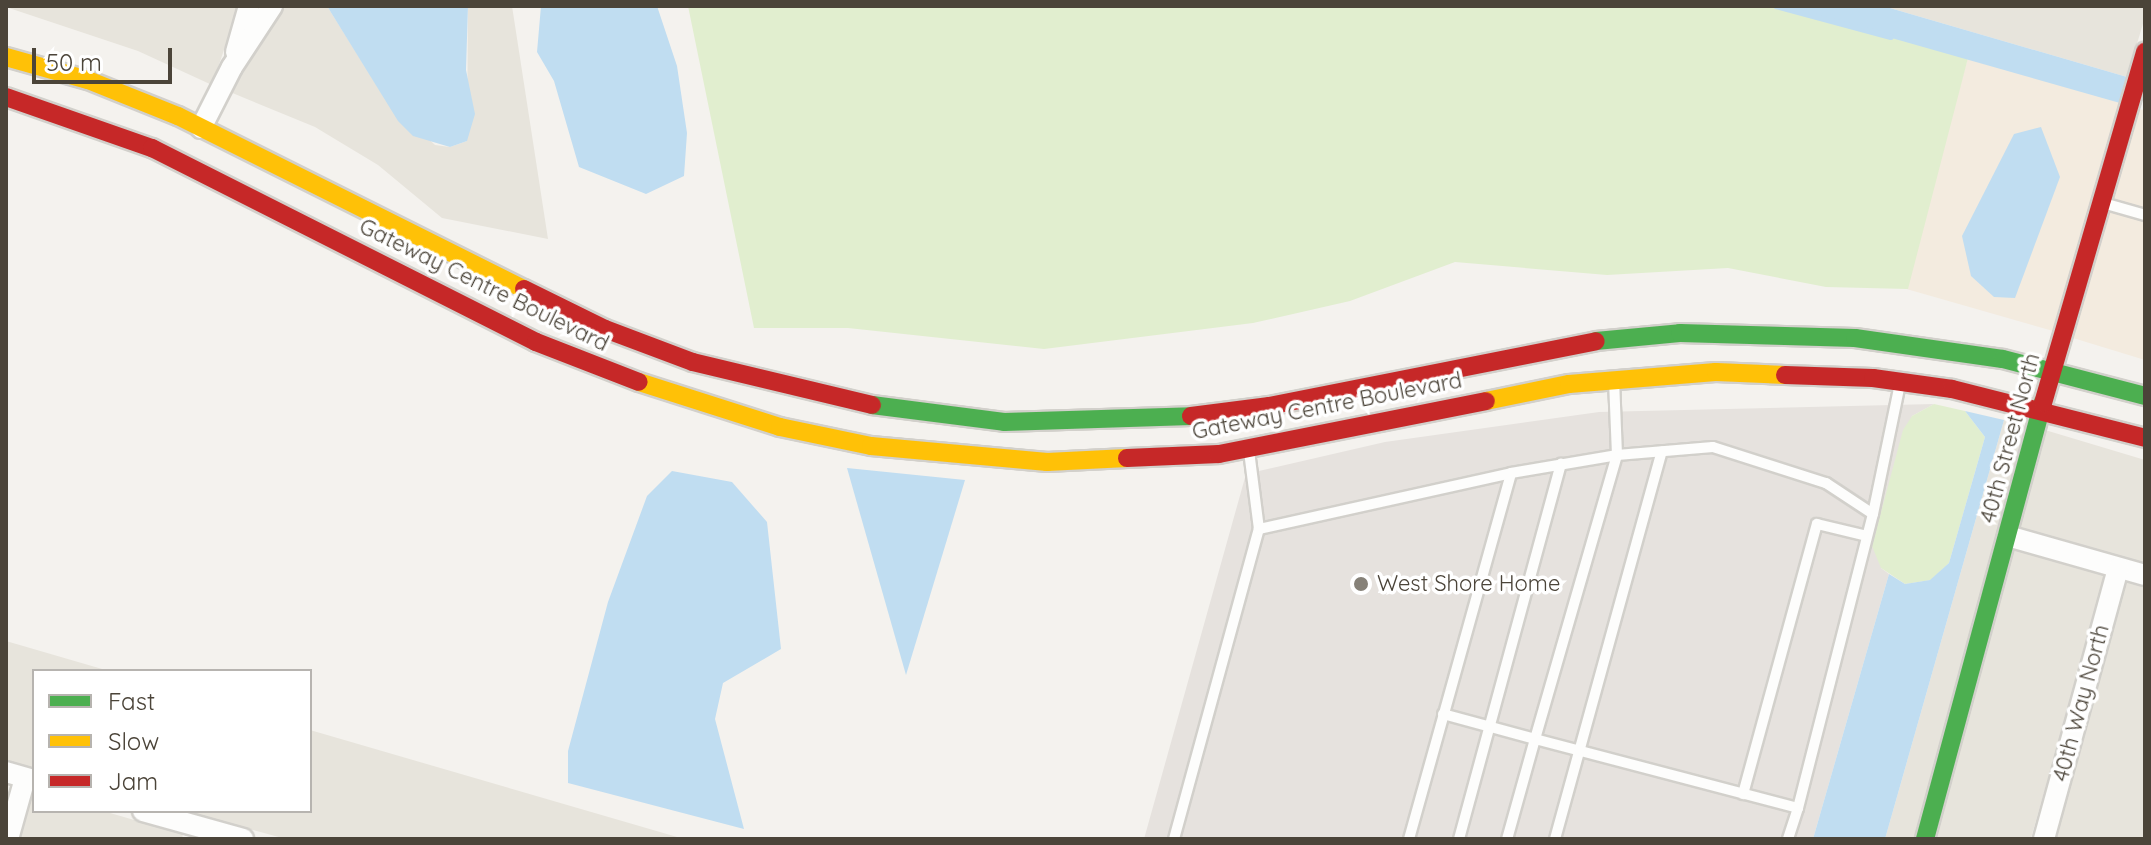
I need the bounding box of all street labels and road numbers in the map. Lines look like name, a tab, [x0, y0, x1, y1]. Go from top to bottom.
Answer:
street label: Gateway Centre Boulevard	[355, 213, 613, 357]
street label: 40th Street North	[1975, 350, 2045, 526]
street label: Gateway Centre Boulevard	[1190, 367, 1464, 445]
street label: 40th Way North	[2047, 622, 2115, 784]

